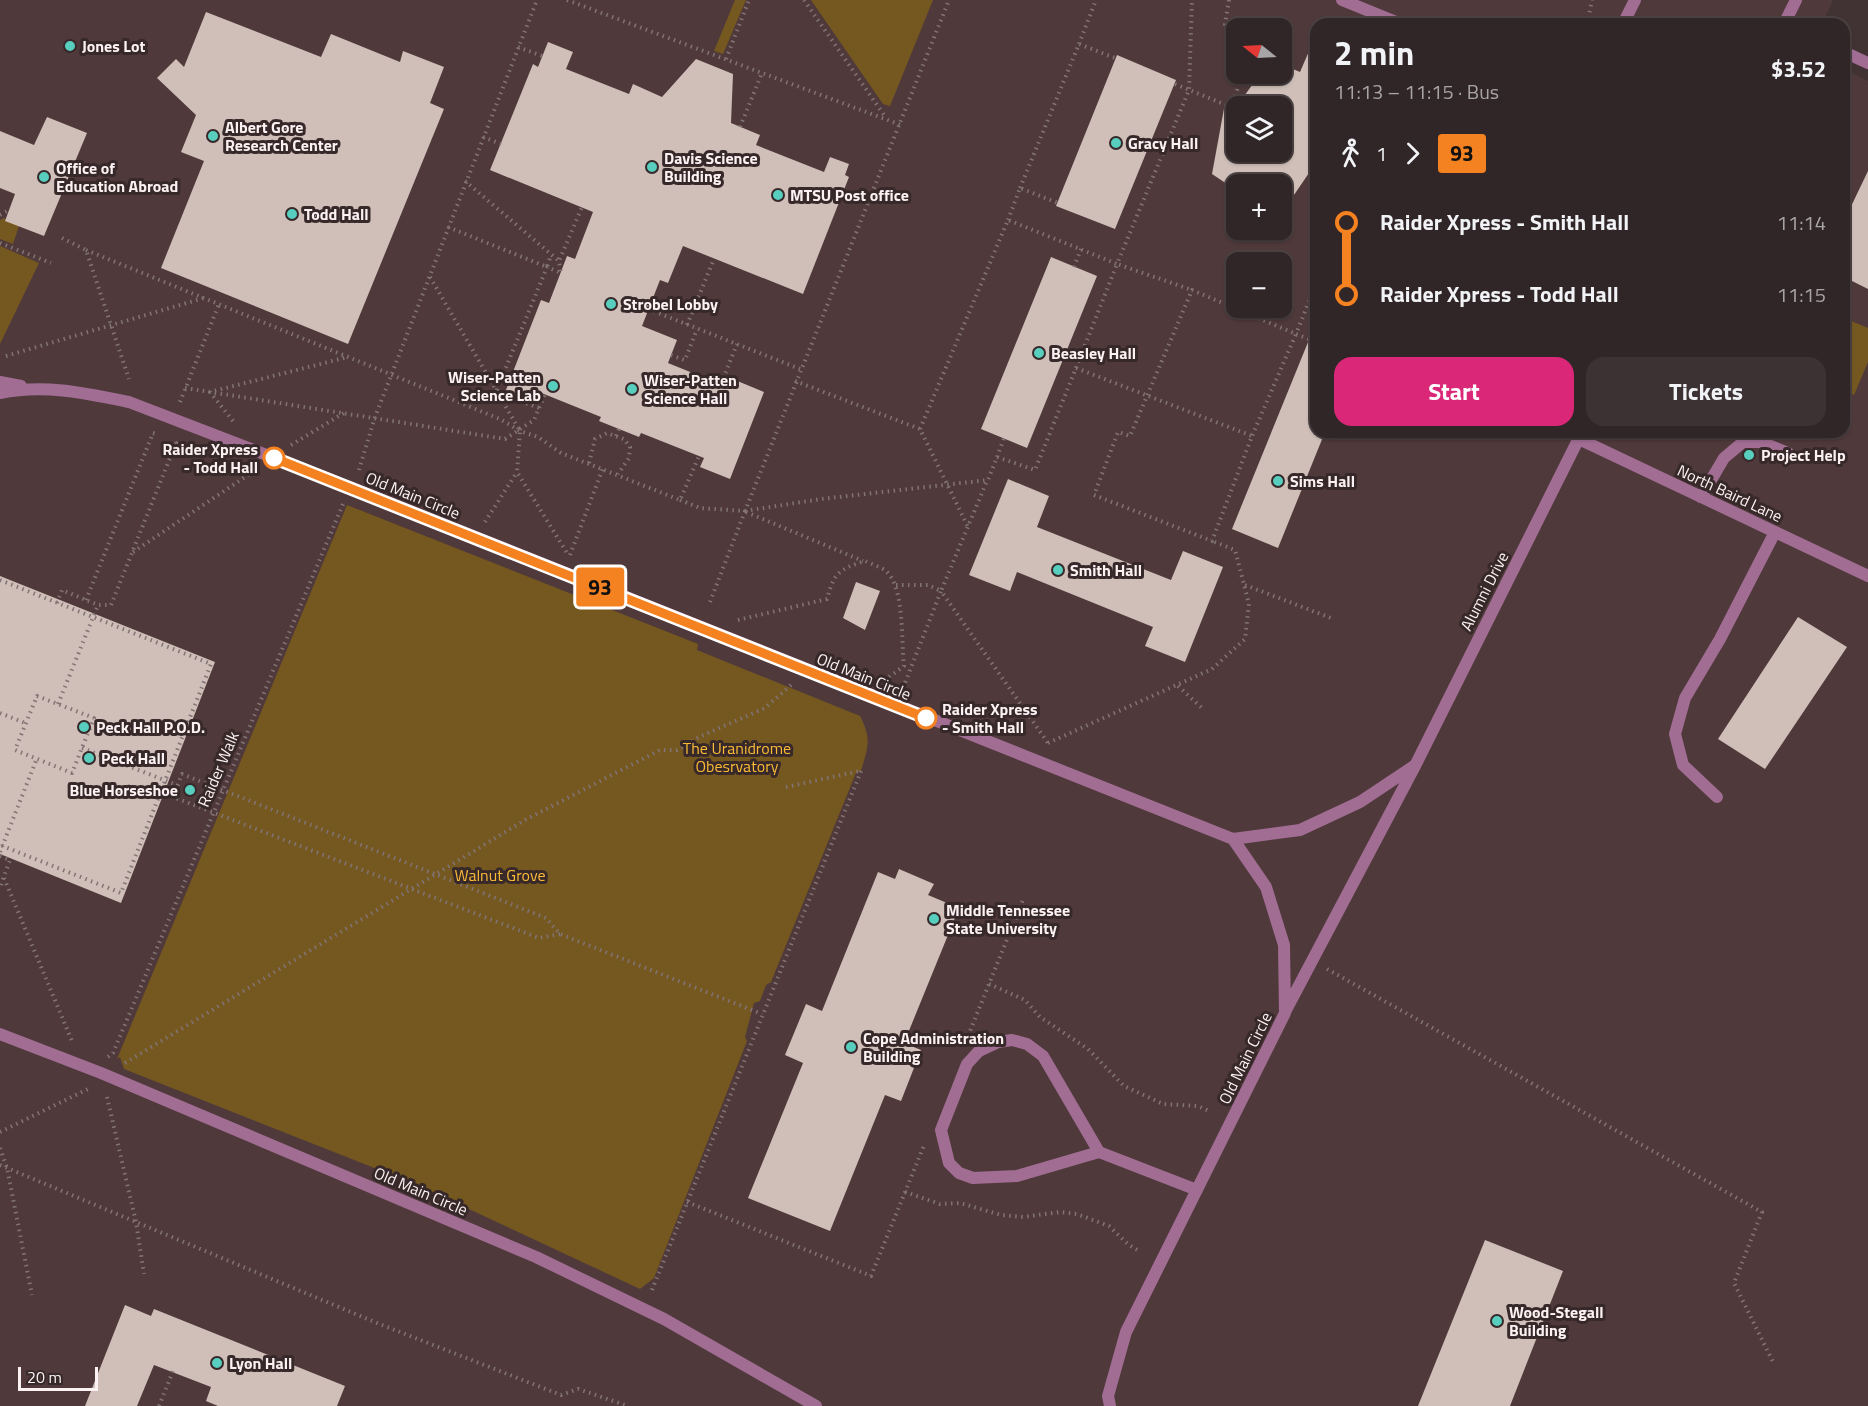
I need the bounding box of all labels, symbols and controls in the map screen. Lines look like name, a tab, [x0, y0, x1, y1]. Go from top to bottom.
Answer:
north arrow	[1226, 18, 1292, 84]
map controls	[1226, 18, 1292, 318]
text: 2 min	[1334, 28, 1414, 78]
place label: Jones Lot	[82, 34, 145, 58]
marker: Jones Lot	[63, 39, 77, 53]
text: $3.52	[1771, 52, 1826, 86]
text: 11:13 – 11:15 · Bus	[1334, 76, 1499, 107]
button: layers	[1226, 96, 1292, 162]
place label: Albert Gore Research Center	[225, 115, 338, 157]
marker: Albert Gore Research Center	[206, 129, 220, 143]
place label: Gracy Hall	[1128, 131, 1198, 155]
marker: Gracy Hall	[1109, 136, 1123, 150]
icon: walk	[1334, 137, 1367, 170]
icon: forward	[1396, 137, 1429, 170]
text: 93	[1450, 137, 1474, 169]
text: 1	[1376, 138, 1387, 169]
place label: Davis Science Building	[664, 146, 758, 188]
place label: Office of Education Abroad	[56, 156, 178, 198]
marker: Davis Science Building	[645, 160, 659, 174]
marker: Office of Education Abroad	[37, 170, 51, 184]
button: +	[1226, 174, 1292, 240]
place label: MTSU Post office	[790, 183, 909, 207]
marker: MTSU Post office	[771, 188, 785, 202]
place label: Todd Hall	[304, 202, 369, 226]
text: Raider Xpress - Smith Hall	[1380, 205, 1629, 239]
marker: Todd Hall	[285, 207, 299, 221]
text: 11:14	[1777, 207, 1826, 238]
button: −	[1226, 252, 1292, 318]
text: Raider Xpress - Todd Hall	[1380, 277, 1619, 311]
text: 11:15	[1777, 279, 1826, 310]
place label: Strobel Lobby	[623, 292, 718, 316]
marker: Strobel Lobby	[604, 297, 618, 311]
place label: Beasley Hall	[1051, 341, 1136, 365]
marker: Beasley Hall	[1032, 346, 1046, 360]
button: Start	[1334, 357, 1574, 426]
button: Tickets	[1586, 357, 1826, 426]
place label: Wiser-Patten Science Lab	[448, 365, 541, 407]
place label: Wiser-Patten Science Hall	[644, 368, 737, 410]
marker: Wiser-Patten Science Lab	[546, 379, 560, 393]
marker: Wiser-Patten Science Hall	[625, 382, 639, 396]
place label: Raider Xpress - Todd Hall	[162, 437, 258, 479]
place label: Project Help	[1761, 443, 1846, 467]
marker: Raider Xpress - Todd Hall	[263, 447, 285, 469]
marker: Project Help	[1742, 448, 1756, 462]
street label: North Baird Lane	[1673, 458, 1787, 528]
street label: Old Main Circle	[362, 465, 464, 525]
place label: Sims Hall	[1290, 469, 1355, 493]
marker: Sims Hall	[1271, 474, 1285, 488]
street label: Alumni Drive	[1454, 547, 1514, 635]
place label: Smith Hall	[1070, 558, 1142, 582]
marker: Smith Hall	[1051, 563, 1065, 577]
line badge: 93	[573, 568, 627, 606]
text: 93	[588, 571, 612, 603]
street label: Old Main Circle	[813, 646, 915, 706]
place label: Raider Xpress - Smith Hall	[942, 697, 1038, 739]
marker: Raider Xpress - Smith Hall	[915, 707, 937, 729]
place label: Peck Hall P.O.D.	[96, 715, 205, 739]
marker: Peck Hall P.O.D.	[77, 720, 91, 734]
street label: Raider Walk	[191, 727, 245, 811]
park label: The Uranidrome Obesrvatory	[683, 736, 791, 778]
place label: Peck Hall	[101, 746, 165, 770]
marker: Peck Hall	[82, 751, 96, 765]
place label: Blue Horseshoe	[69, 778, 178, 802]
marker: Blue Horseshoe	[183, 783, 197, 797]
park label: Walnut Grove	[454, 863, 546, 887]
place label: Middle Tennessee State University	[946, 898, 1070, 940]
marker: Middle Tennessee State University	[927, 912, 941, 926]
street label: Old Main Circle	[1212, 1008, 1278, 1108]
place label: Cope Administration Building	[863, 1026, 1004, 1068]
marker: Cope Administration Building	[844, 1040, 858, 1054]
street label: Old Main Circle	[370, 1160, 472, 1222]
place label: Wood-Stegall Building	[1509, 1300, 1604, 1342]
marker: Wood-Stegall Building	[1490, 1314, 1504, 1328]
place label: Lyon Hall	[229, 1351, 292, 1375]
marker: Lyon Hall	[210, 1356, 224, 1370]
scale bar	[18, 1364, 98, 1392]
text: 20 m	[27, 1365, 62, 1389]

